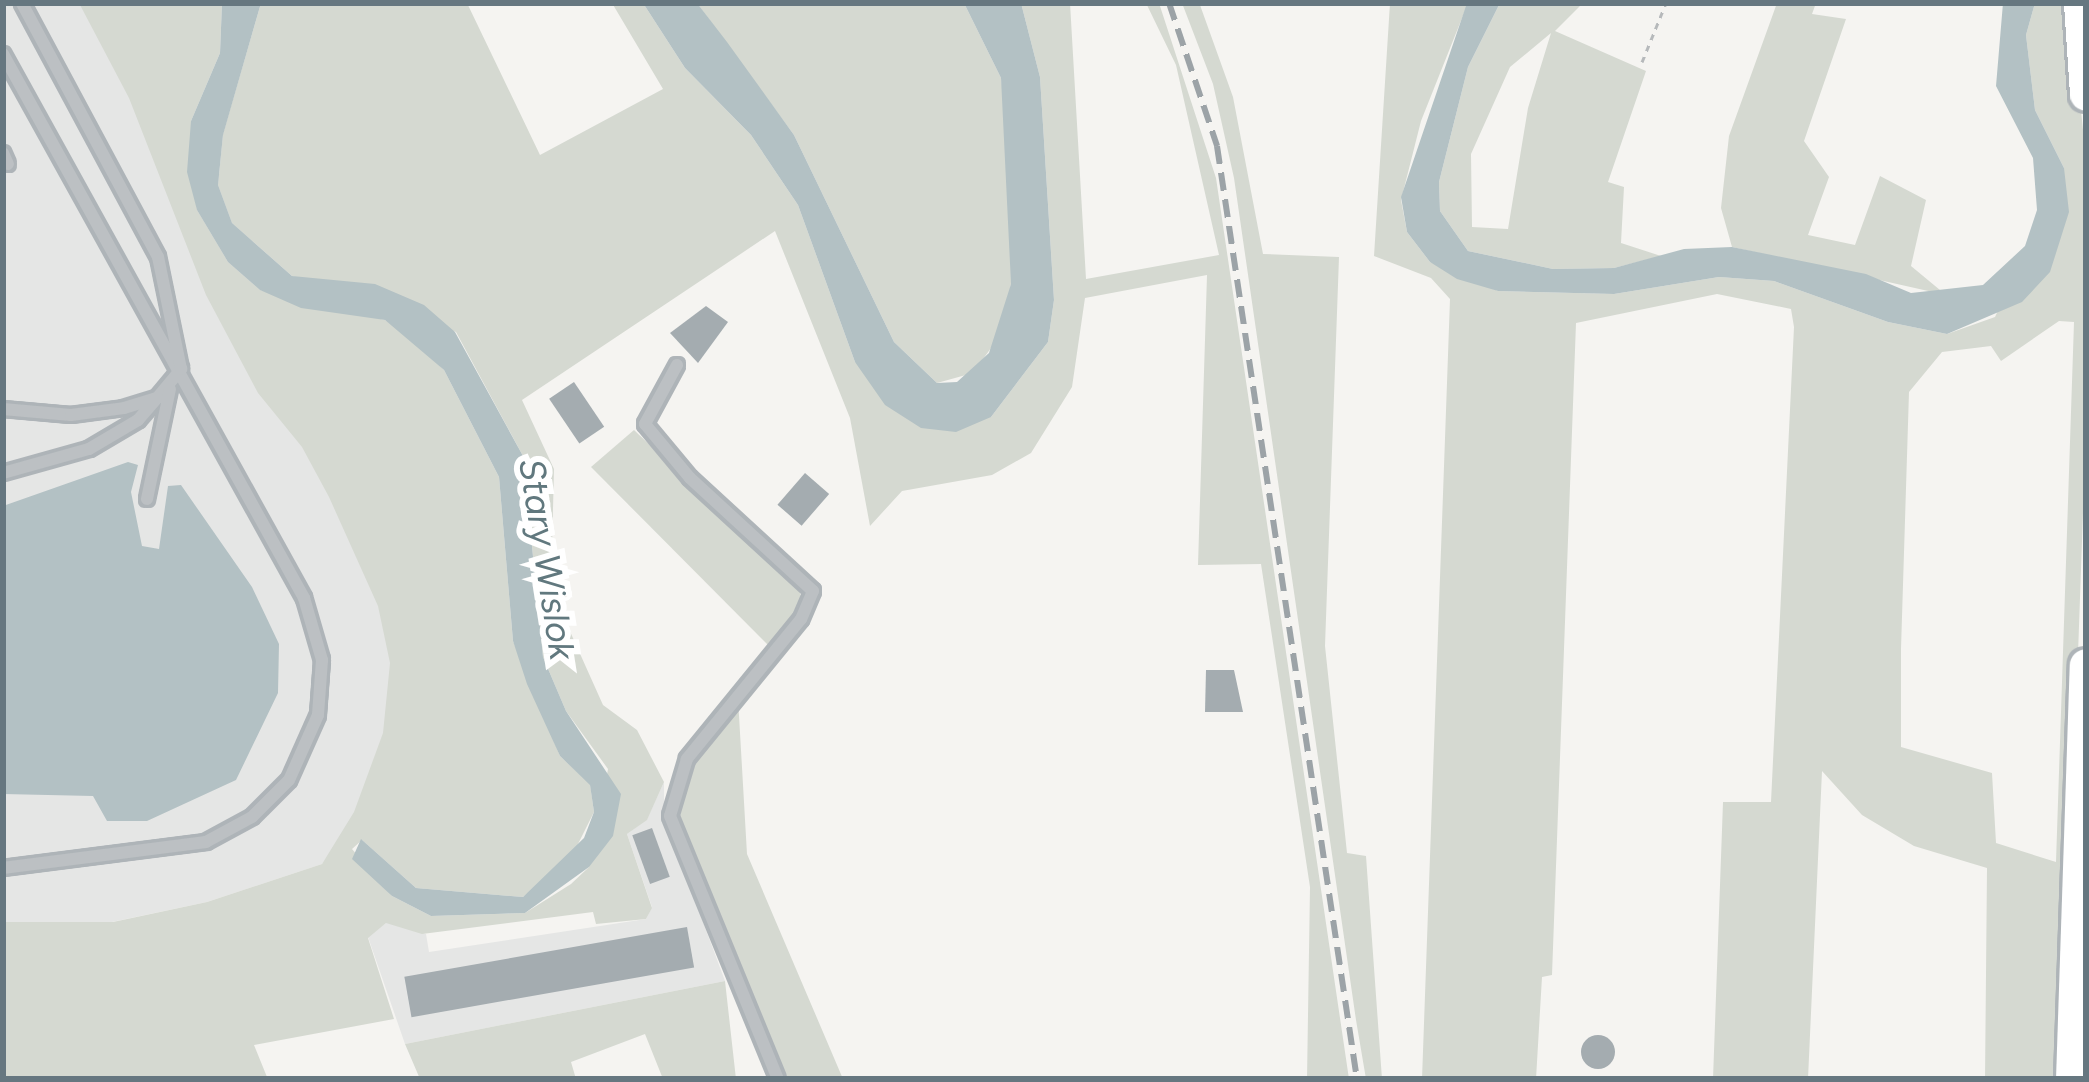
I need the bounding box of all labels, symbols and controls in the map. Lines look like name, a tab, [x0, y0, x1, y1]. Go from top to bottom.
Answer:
water label: Stary Wislok	[510, 455, 584, 663]

